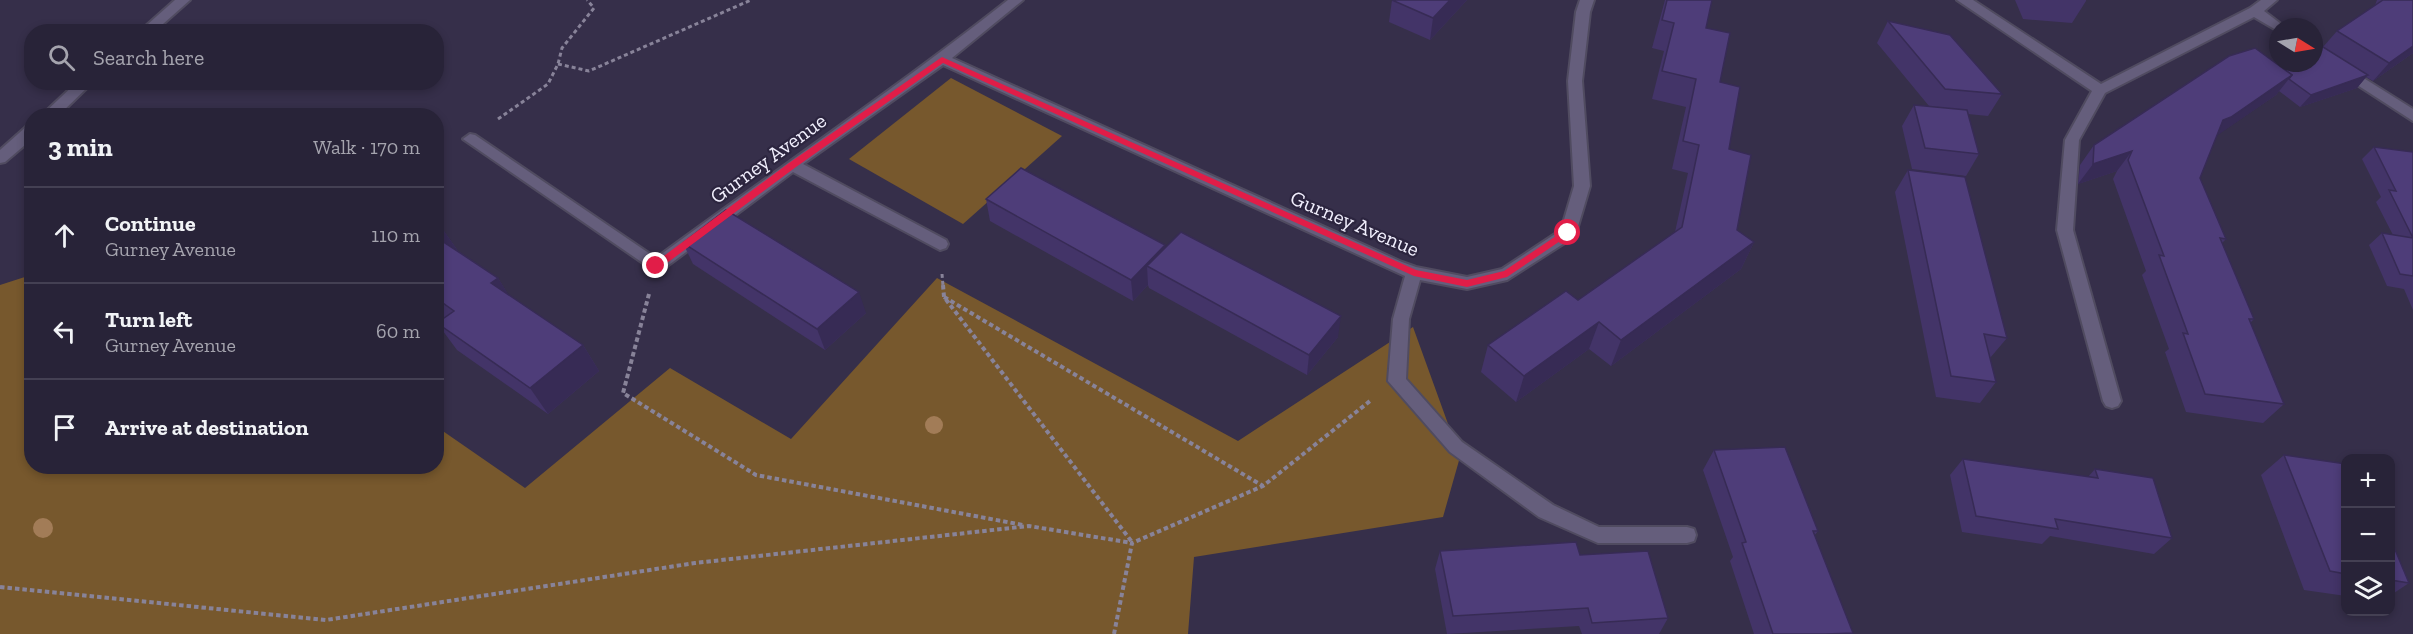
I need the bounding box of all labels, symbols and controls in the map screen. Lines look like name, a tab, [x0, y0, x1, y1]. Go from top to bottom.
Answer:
north arrow	[2269, 18, 2323, 72]
search box	[24, 24, 444, 90]
icon: search	[45, 41, 78, 74]
text: Search here	[93, 44, 204, 71]
street label: Gurney Avenue	[705, 107, 831, 209]
text: 3 min	[48, 131, 113, 163]
text: Walk · 170 m	[313, 135, 420, 159]
street label: Gurney Avenue	[1287, 185, 1423, 261]
text: Continue	[105, 210, 196, 237]
icon: ahead	[48, 219, 81, 252]
route start	[1554, 219, 1580, 245]
text: 110 m	[371, 223, 420, 247]
text: Gurney Avenue	[105, 237, 236, 261]
route end	[642, 252, 668, 278]
text: Turn left	[105, 306, 192, 333]
icon: left	[48, 315, 81, 348]
text: 60 m	[376, 319, 420, 343]
text: Gurney Avenue	[105, 333, 236, 357]
icon: arrive	[48, 411, 81, 444]
text: Arrive at destination	[105, 414, 308, 441]
map controls	[2341, 454, 2395, 616]
button: +	[2341, 454, 2395, 508]
button: −	[2341, 508, 2395, 562]
button: layers	[2341, 562, 2395, 616]

